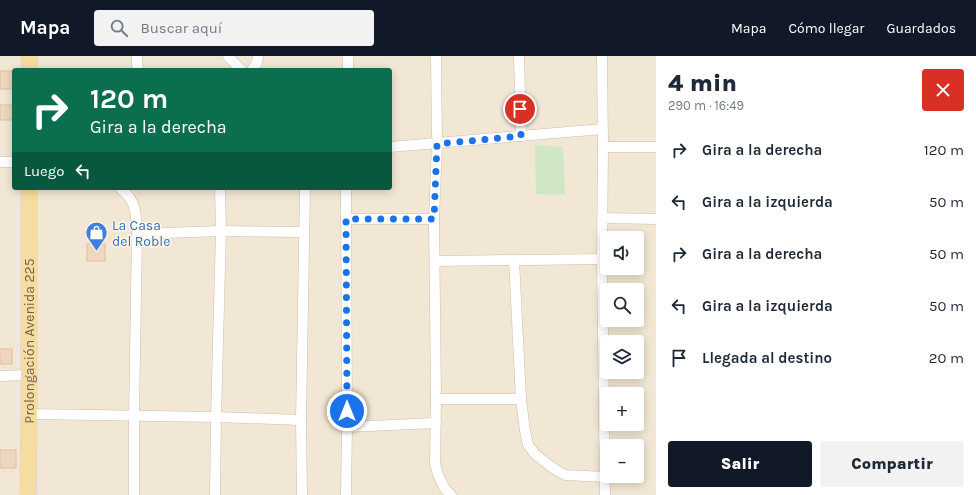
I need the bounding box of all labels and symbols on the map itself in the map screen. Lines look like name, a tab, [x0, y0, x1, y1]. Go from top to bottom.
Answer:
pin	[503, 92, 537, 126]
place label: La Casa del Roble	[112, 217, 170, 250]
shop icon: La Casa del Roble	[83, 220, 109, 253]
street label: Prolongación Avenida 225	[20, 258, 38, 424]
position arrow	[326, 390, 368, 432]

